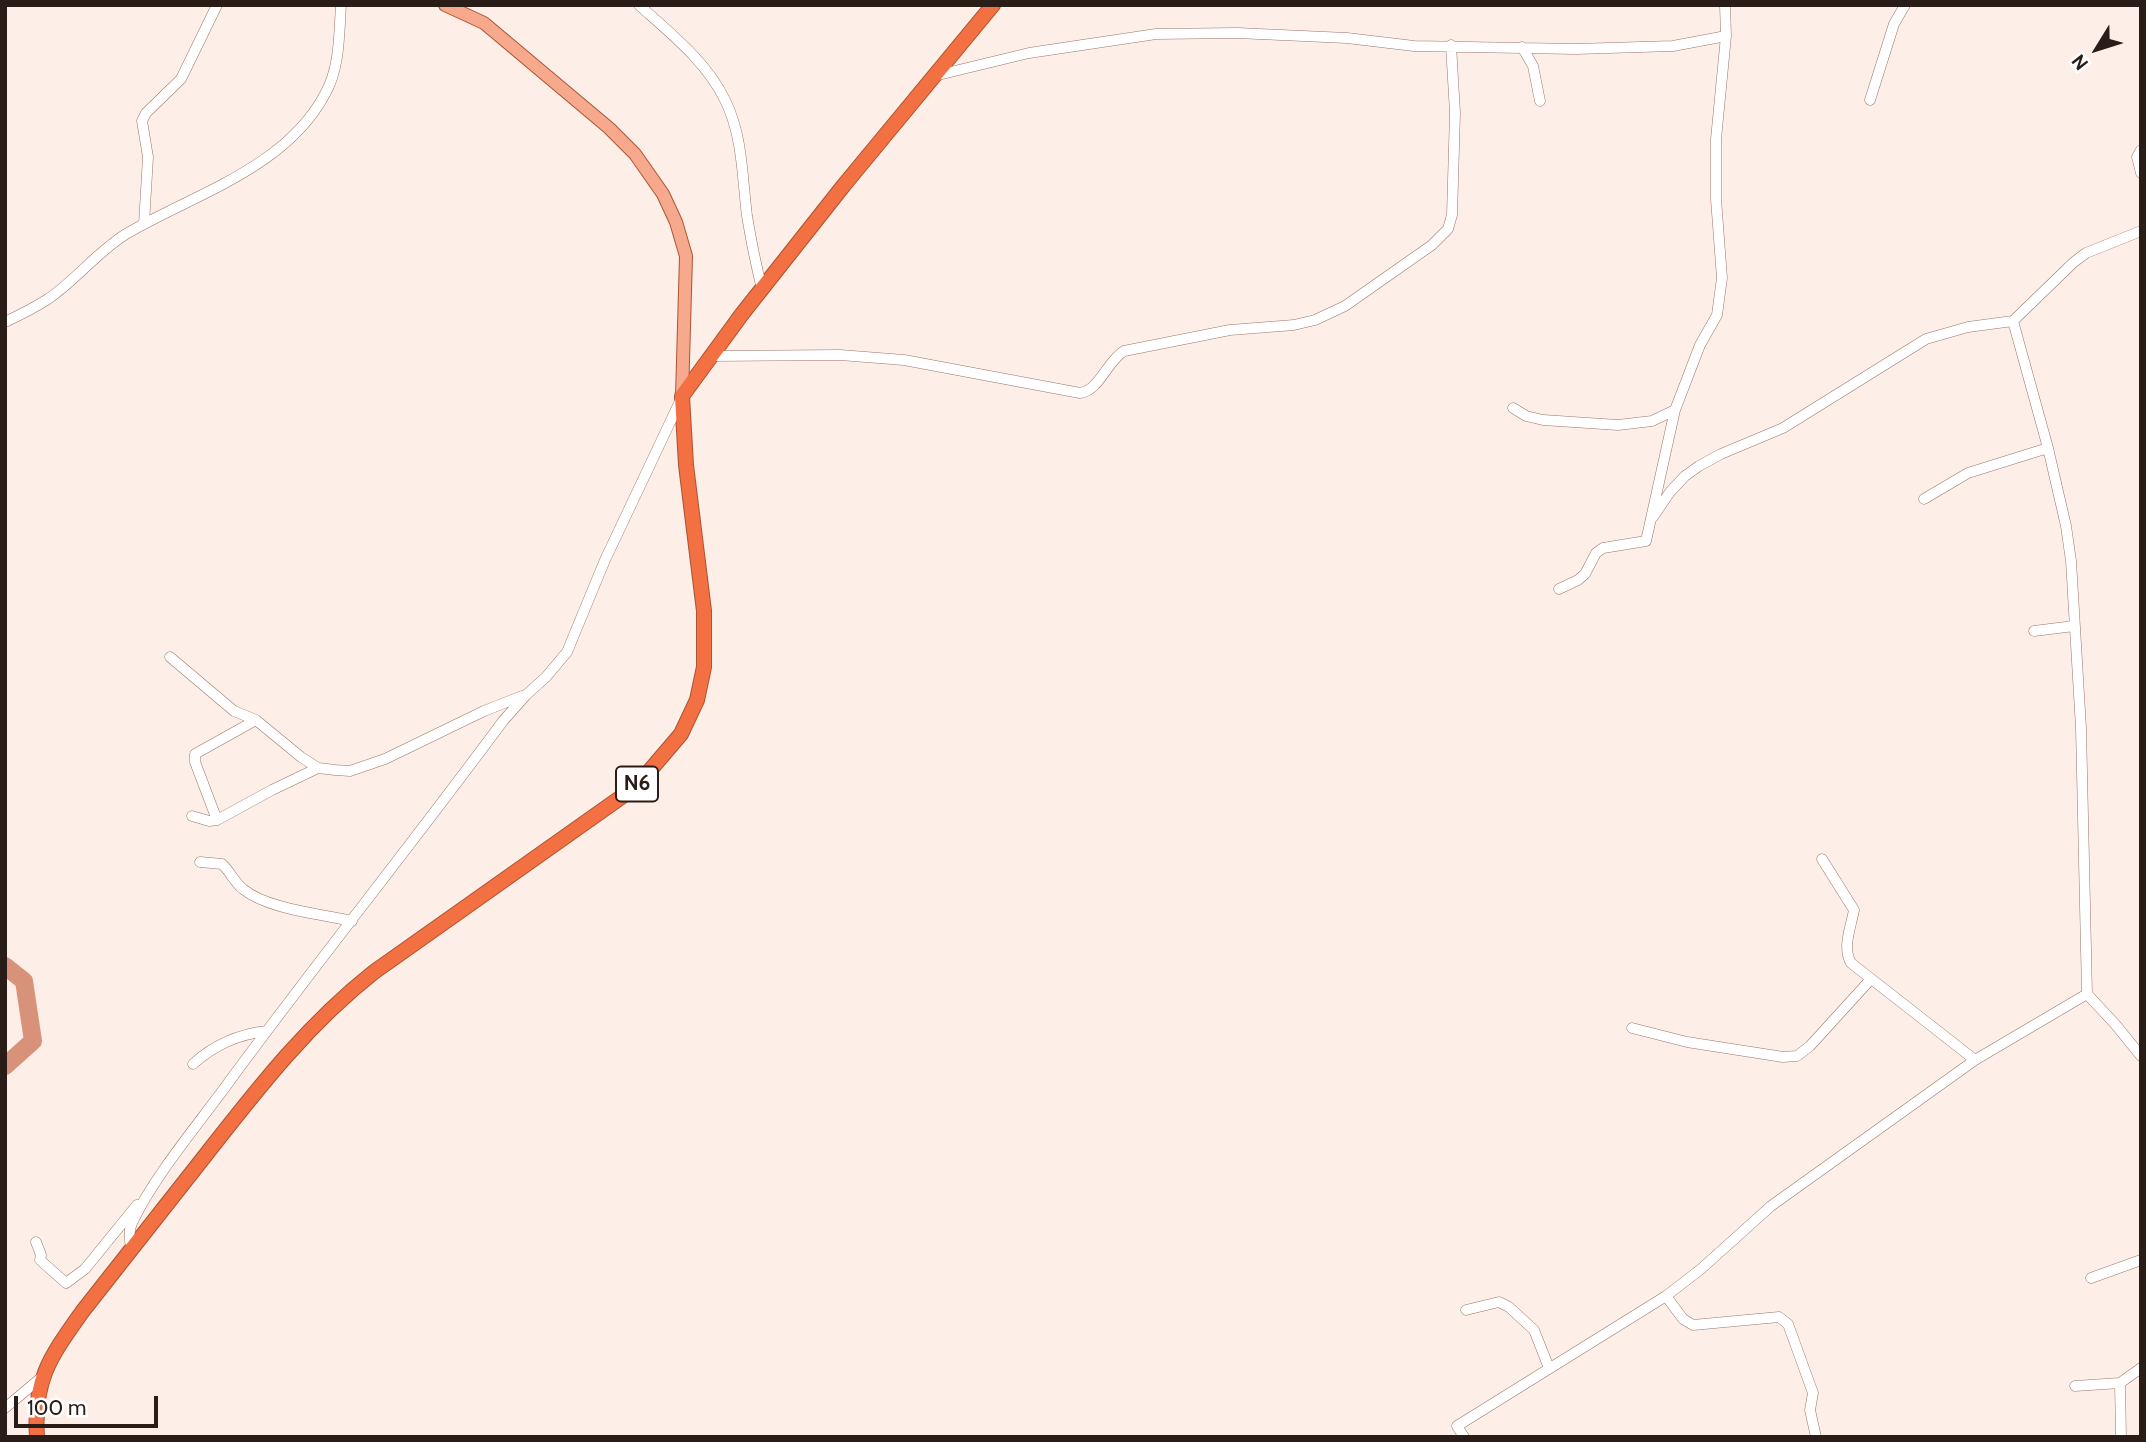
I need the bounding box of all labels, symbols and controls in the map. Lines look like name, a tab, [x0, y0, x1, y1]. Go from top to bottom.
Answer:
north arrow	[2062, 14, 2132, 84]
text: N	[2067, 50, 2093, 75]
road number: N6	[616, 766, 658, 802]
scale bar	[18, 1382, 161, 1426]
text: 100 m	[27, 1395, 86, 1420]

